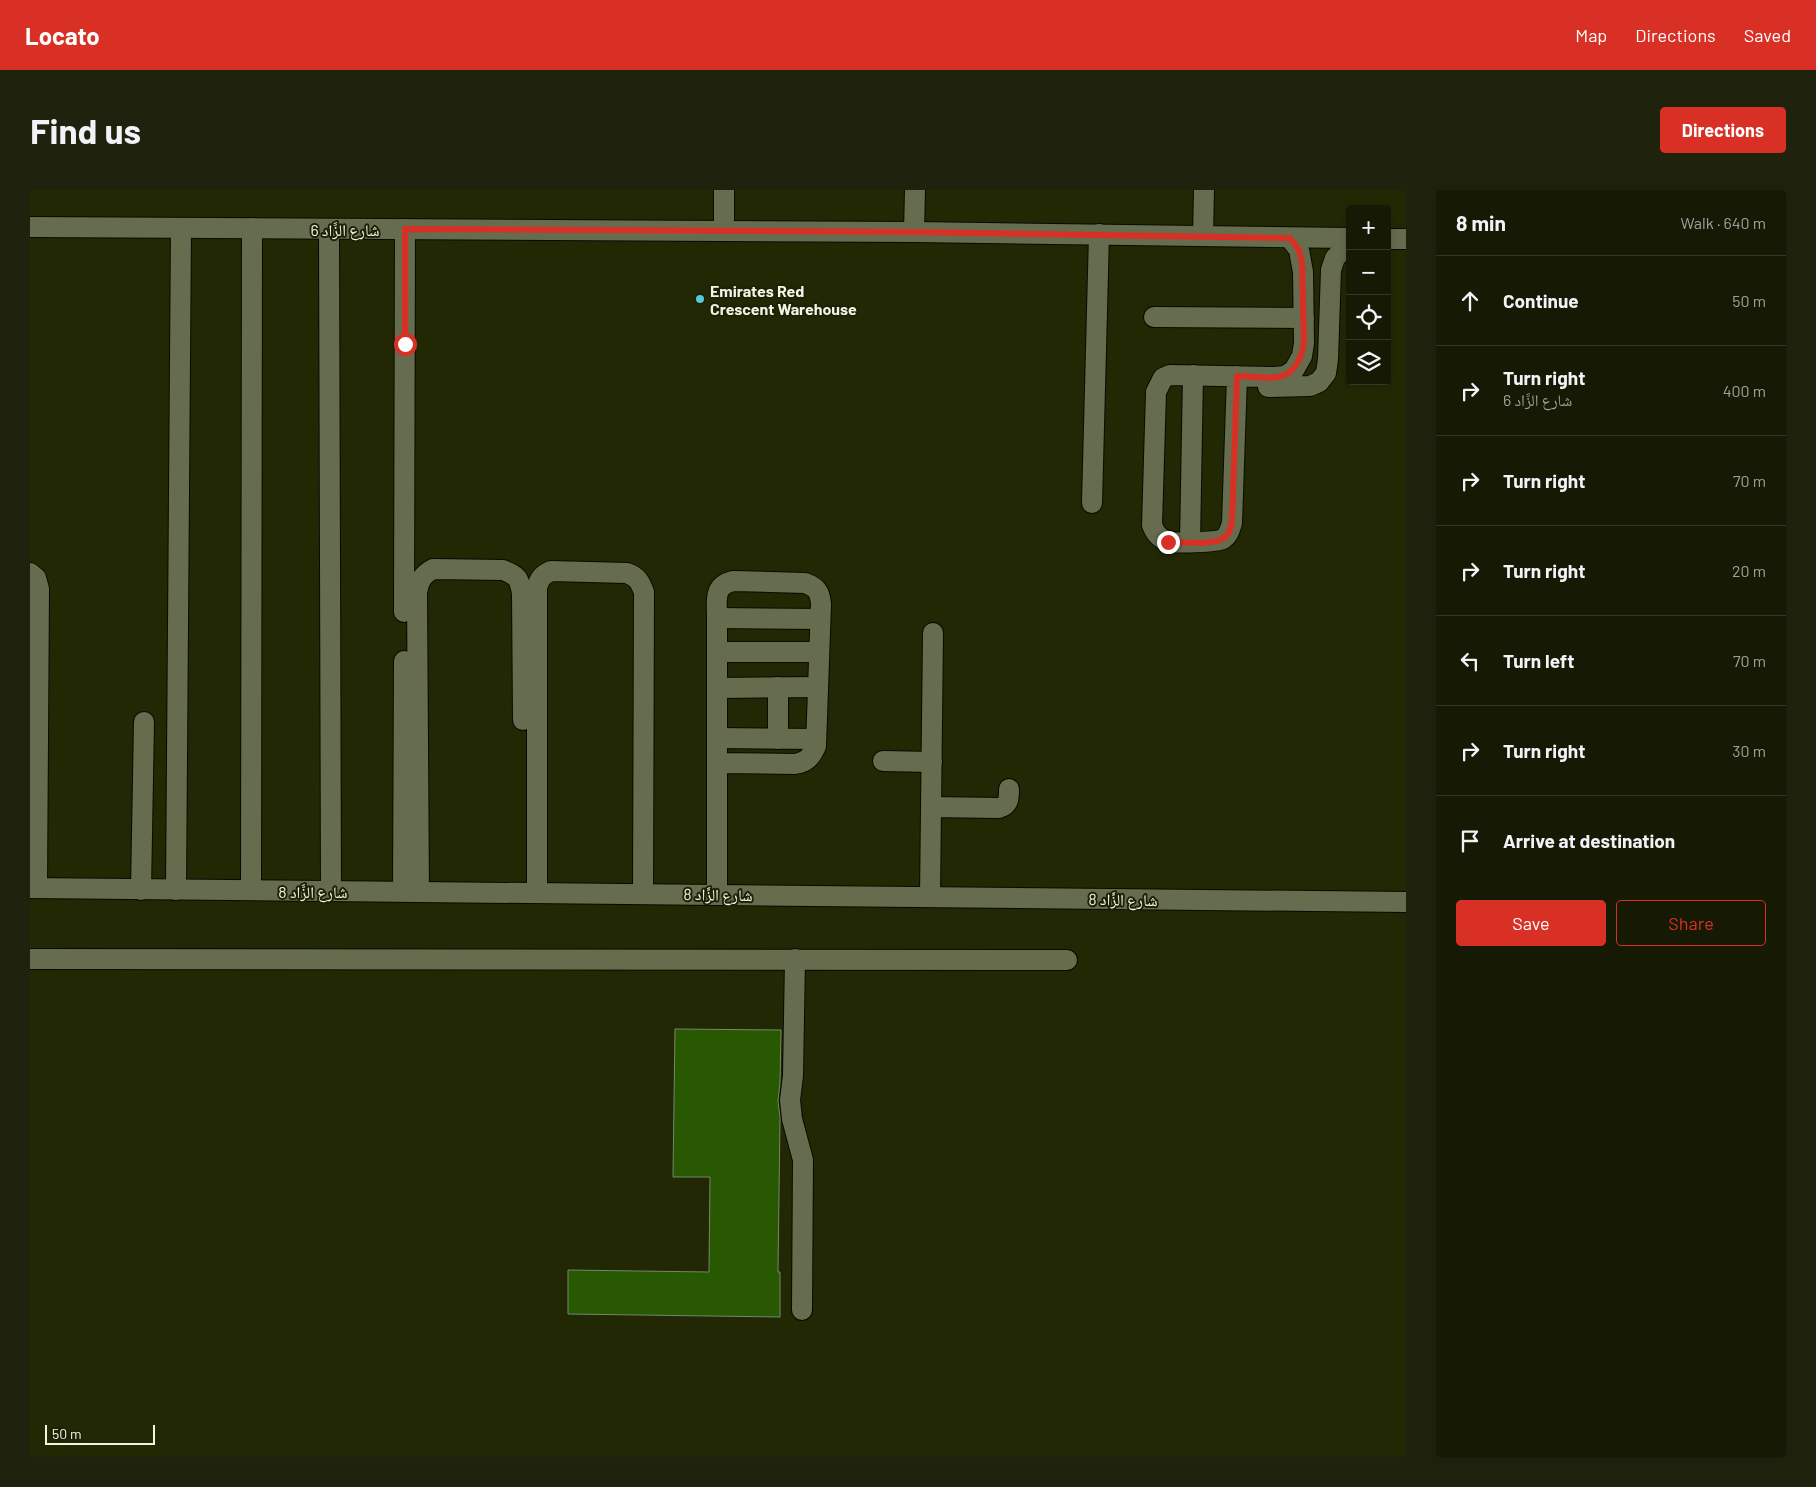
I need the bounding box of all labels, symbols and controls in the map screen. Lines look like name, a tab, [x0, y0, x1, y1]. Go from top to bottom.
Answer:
text: Locato	[25, 21, 100, 50]
text: Map	[1575, 24, 1607, 46]
text: Directions	[1635, 24, 1716, 46]
text: Saved	[1744, 24, 1791, 46]
button: Directions	[1660, 107, 1786, 153]
text: Find us	[30, 109, 141, 151]
map controls	[1346, 205, 1391, 385]
button: +	[1346, 205, 1391, 250]
text: 8 min	[1456, 210, 1506, 235]
text: Walk · 640 m	[1681, 213, 1766, 232]
street label: شارع الزَّاد 6	[310, 220, 380, 241]
button: −	[1346, 250, 1391, 295]
place label: Emirates Red Crescent Warehouse	[710, 281, 857, 318]
icon: ahead	[1456, 287, 1484, 315]
text: Continue	[1503, 289, 1579, 312]
text: 50 m	[1732, 291, 1766, 310]
marker: Emirates Red Crescent Warehouse	[694, 293, 706, 305]
button: locate	[1346, 295, 1391, 340]
route start	[394, 333, 417, 356]
button: layers	[1346, 340, 1391, 385]
text: Turn right	[1503, 366, 1585, 389]
icon: right	[1456, 377, 1484, 405]
text: 400 m	[1723, 381, 1766, 400]
text: شارع الزَّاد 6	[1503, 390, 1572, 409]
icon: right	[1456, 467, 1484, 495]
text: Turn right	[1503, 469, 1585, 492]
text: 70 m	[1733, 471, 1766, 490]
route end	[1157, 531, 1180, 554]
icon: right	[1456, 557, 1484, 585]
text: Turn right	[1503, 559, 1585, 582]
text: 20 m	[1732, 561, 1766, 580]
icon: left	[1456, 647, 1484, 675]
text: Turn left	[1503, 649, 1574, 672]
text: 70 m	[1733, 651, 1766, 670]
icon: right	[1456, 737, 1484, 765]
text: Turn right	[1503, 739, 1585, 762]
text: 30 m	[1732, 741, 1766, 760]
icon: arrive	[1456, 827, 1484, 855]
text: Arrive at destination	[1503, 829, 1675, 852]
street label: شارع الزَّاد 8	[278, 882, 348, 903]
street label: شارع الزَّاد 8	[683, 884, 753, 906]
street label: شارع الزَّاد 8	[1088, 889, 1158, 911]
button: Save	[1456, 900, 1606, 946]
button: Share	[1616, 900, 1766, 946]
scale bar	[45, 1422, 155, 1445]
text: 50 m	[52, 1425, 81, 1442]

